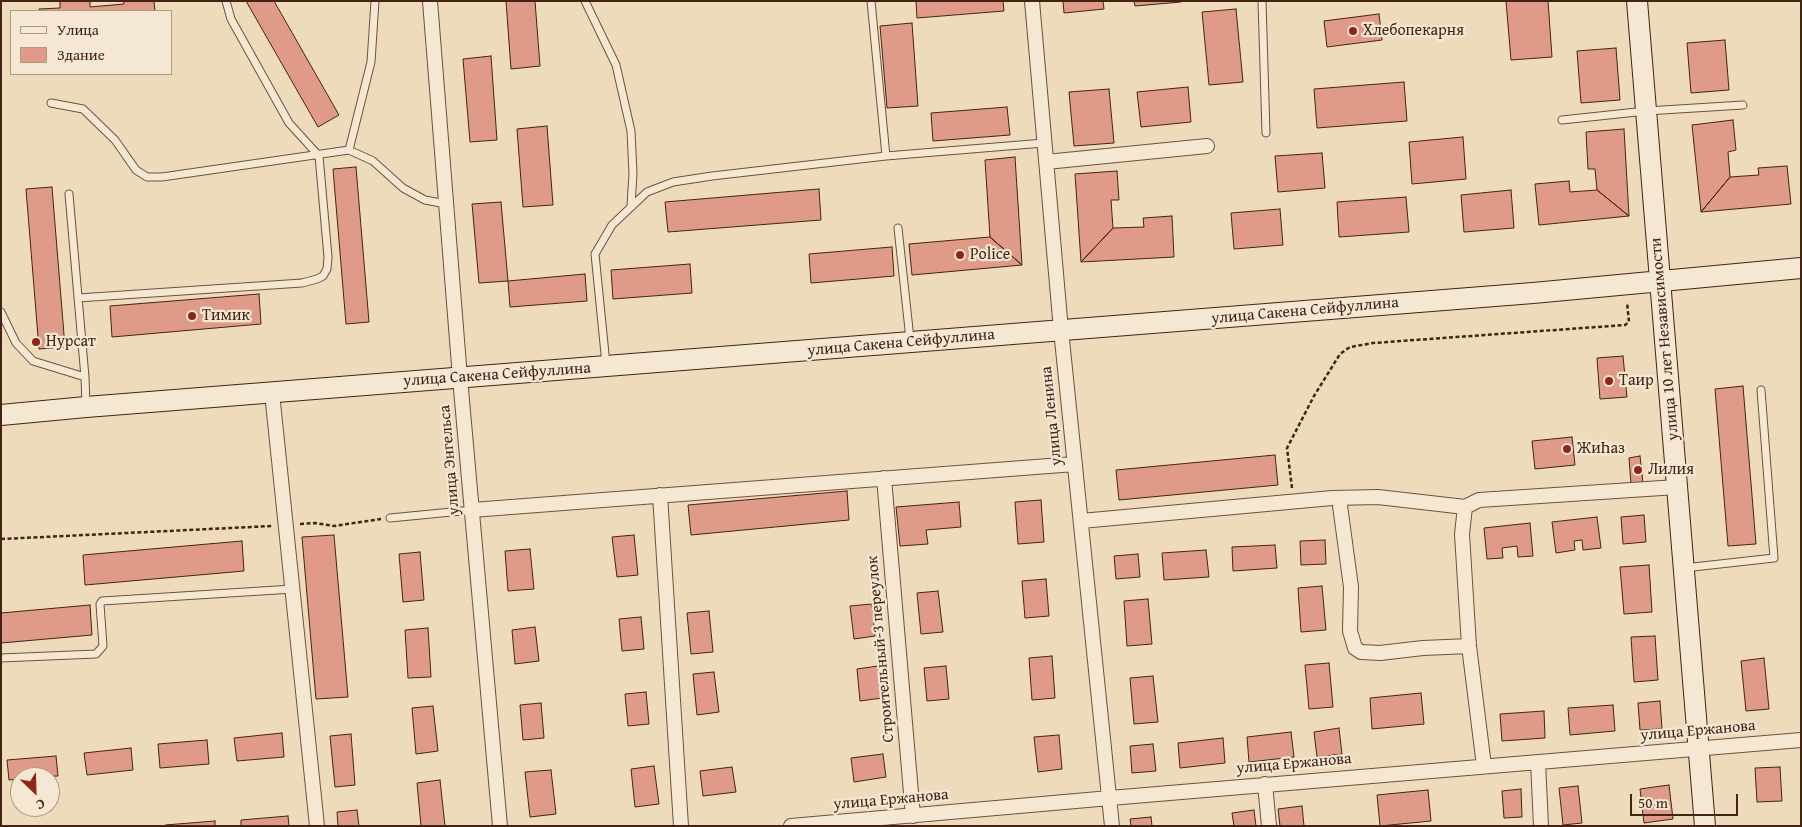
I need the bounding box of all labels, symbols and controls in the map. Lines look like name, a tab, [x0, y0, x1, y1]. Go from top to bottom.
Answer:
legend	[10, 10, 172, 75]
text: Улица	[57, 19, 99, 40]
place label: Хлебопекарня	[1363, 21, 1464, 41]
marker: Хлебопекарня	[1347, 25, 1359, 37]
text: Здание	[57, 44, 105, 65]
street label: улица 10 лет Независимости	[1647, 237, 1683, 441]
place label: Police	[970, 245, 1010, 265]
marker: Police	[954, 249, 966, 261]
street label: улица Сакена Сейфуллина	[1211, 293, 1399, 329]
place label: Тимик	[202, 306, 250, 326]
marker: Тимик	[186, 310, 198, 322]
street label: улица Сакена Сейфуллина	[807, 325, 995, 361]
place label: Нурсат	[46, 332, 96, 352]
marker: Нурсат	[30, 336, 42, 348]
street label: улица Сакена Сейфуллина	[403, 359, 591, 391]
street label: улица Ленина	[1037, 365, 1067, 467]
place label: Таир	[1619, 371, 1654, 391]
marker: Таир	[1603, 375, 1615, 387]
street label: улица Энгельса	[436, 404, 464, 516]
place label: ЖиҺаз	[1577, 439, 1625, 459]
marker: ЖиҺаз	[1561, 443, 1573, 455]
place label: Лилия	[1648, 460, 1694, 480]
marker: Лилия	[1632, 464, 1644, 476]
street label: Строительный-3 переулок	[863, 555, 899, 743]
street label: улица Ержанова	[1640, 716, 1756, 746]
street label: улица Ержанова	[1236, 749, 1352, 779]
north arrow	[10, 767, 60, 817]
scale bar	[1632, 784, 1740, 816]
street label: улица Ержанова	[833, 785, 949, 815]
text: 50 m	[1638, 792, 1668, 813]
text: С	[33, 794, 48, 816]

